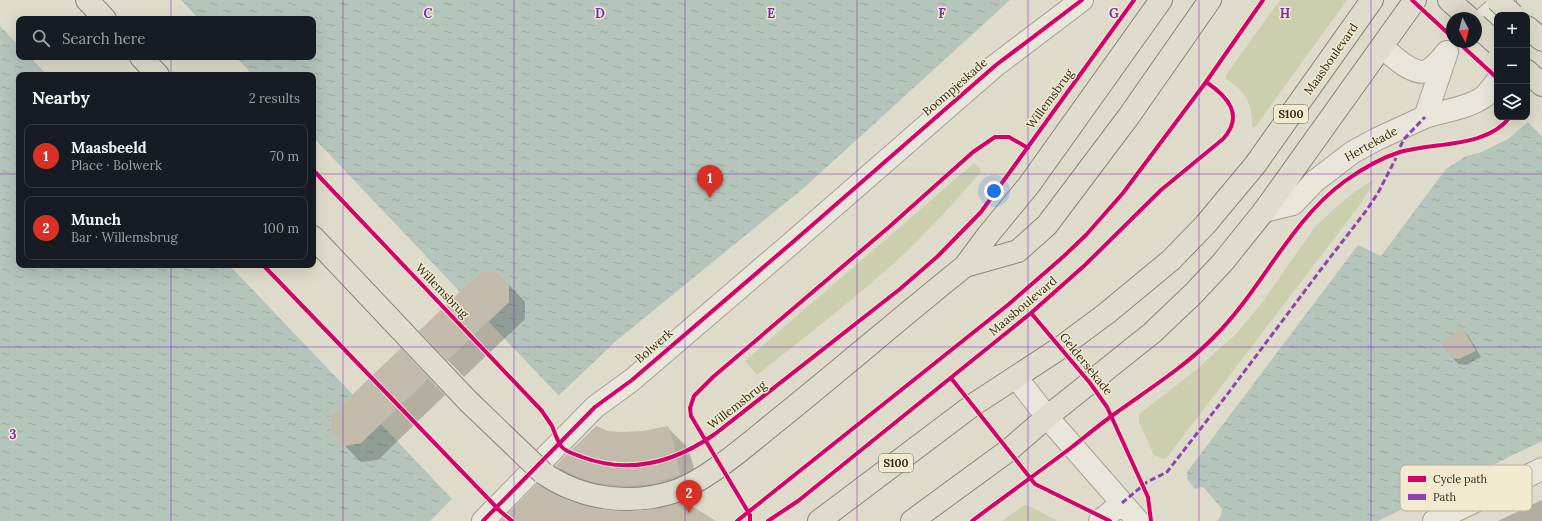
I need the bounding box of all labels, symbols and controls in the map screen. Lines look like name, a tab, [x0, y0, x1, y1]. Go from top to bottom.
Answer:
text: C	[424, 5, 433, 22]
text: D	[595, 5, 605, 22]
text: E	[767, 5, 775, 22]
text: F	[938, 5, 946, 22]
text: G	[1109, 5, 1119, 22]
text: H	[1280, 5, 1290, 22]
north arrow	[1446, 12, 1482, 48]
map controls	[1494, 12, 1530, 120]
button: +	[1494, 12, 1530, 48]
search box	[16, 16, 316, 60]
street label: Maasboulevard	[1300, 20, 1361, 98]
icon: search	[30, 27, 52, 49]
text: Search here	[62, 29, 145, 48]
button: −	[1494, 48, 1530, 84]
street label: Boompjeskade	[919, 54, 990, 119]
street label: Willemsbrug	[1023, 66, 1077, 132]
button: layers	[1494, 84, 1530, 120]
text: Nearby	[32, 87, 90, 109]
text: 2 results	[249, 90, 300, 107]
road number: S100	[1274, 105, 1308, 123]
street label: Hertekade	[1342, 123, 1400, 164]
text: Maasbeeld	[71, 138, 147, 157]
text: 1	[43, 148, 49, 165]
text: 70 m	[270, 148, 299, 165]
text: Place · Bolwerk	[71, 157, 162, 174]
pin: 1	[697, 165, 723, 198]
your location	[984, 181, 1004, 201]
text: Munch	[71, 210, 121, 229]
text: 2	[43, 220, 49, 237]
text: 100 m	[263, 220, 299, 237]
text: Bar · Willemsbrug	[71, 229, 178, 246]
street label: Willemsbrug	[413, 260, 472, 321]
street label: Maasboulevard	[986, 273, 1060, 338]
street label: Bolwerk	[632, 325, 676, 366]
street label: Geldersekade	[1057, 329, 1116, 398]
street label: Willemsbrug	[704, 377, 769, 432]
text: 3	[9, 426, 17, 443]
road number: S100	[879, 454, 913, 472]
legend	[1400, 465, 1532, 511]
text: Cycle path	[1433, 472, 1488, 486]
pin: 2	[676, 480, 702, 513]
text: Path	[1433, 490, 1456, 504]

